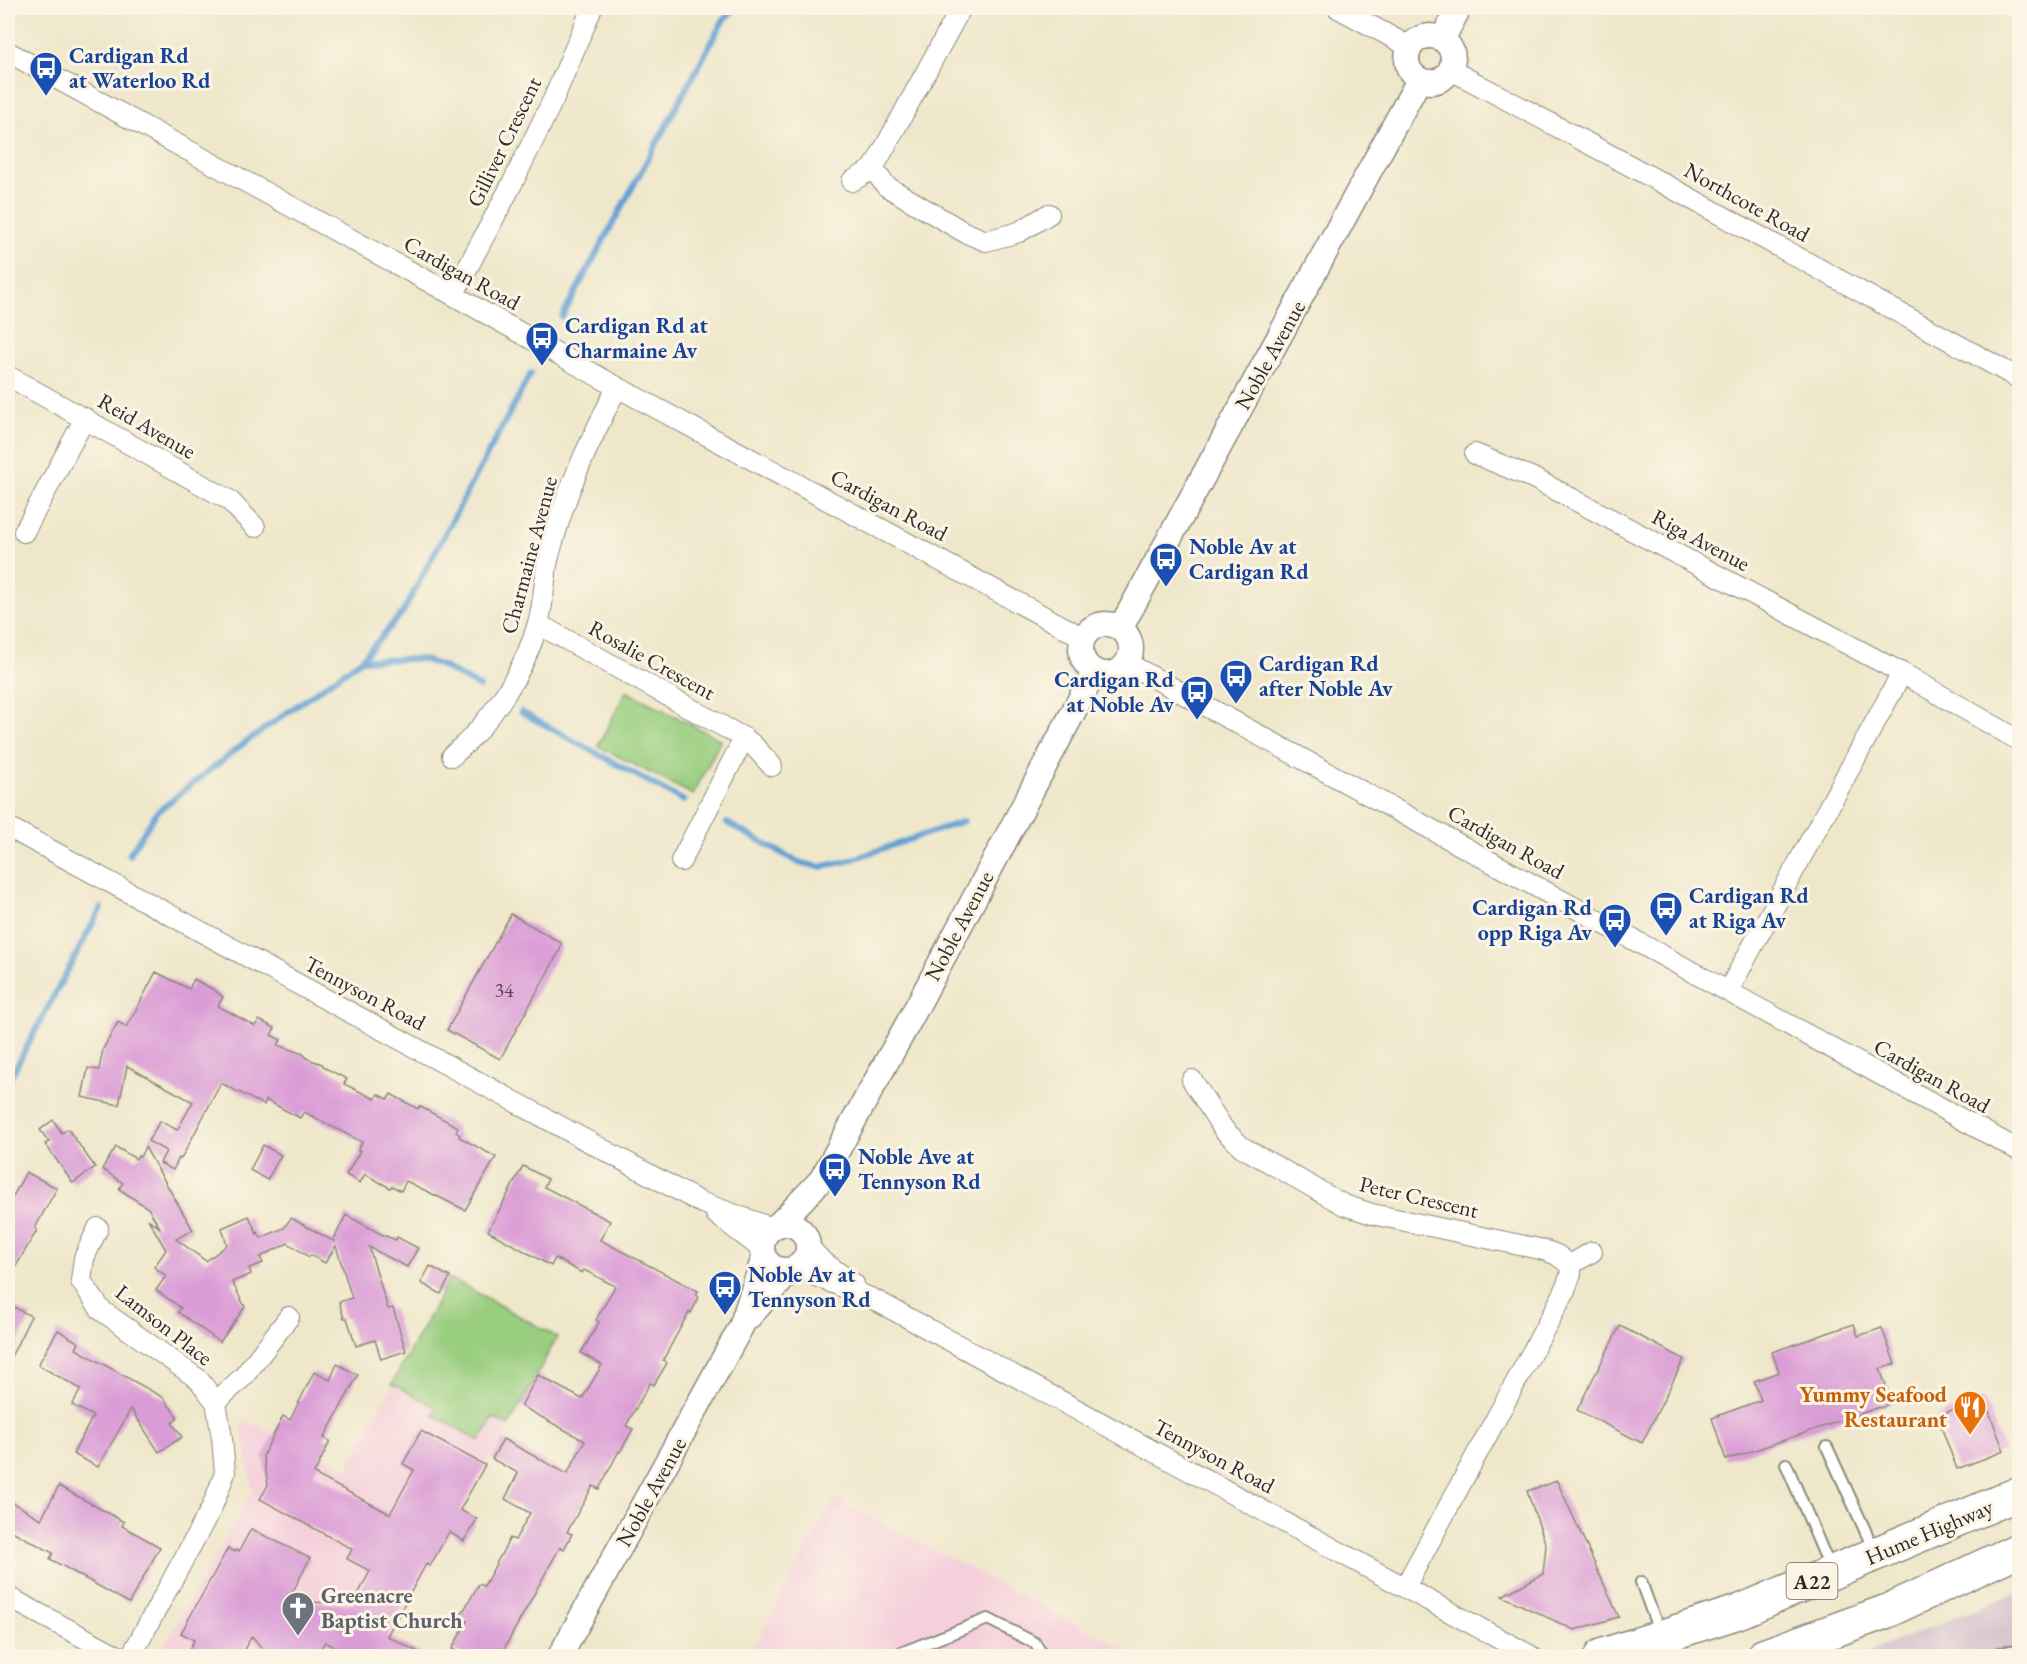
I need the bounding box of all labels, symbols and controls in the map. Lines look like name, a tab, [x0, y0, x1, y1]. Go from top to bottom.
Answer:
place label: Cardigan Rd at Waterloo Rd	[69, 41, 210, 95]
bus stop icon: Cardigan Rd at Waterloo Rd	[28, 50, 64, 97]
street label: Gilliver Crescent	[460, 72, 548, 212]
street label: Northcote Road	[1679, 156, 1816, 249]
street label: Cardigan Road	[399, 229, 526, 317]
street label: Noble Avenue	[1228, 295, 1312, 415]
place label: Cardigan Rd at Charmaine Av	[565, 311, 708, 365]
bus stop icon: Cardigan Rd at Charmaine Av	[524, 320, 560, 367]
street label: Reid Avenue	[93, 386, 202, 466]
street label: Cardigan Road	[825, 462, 953, 548]
street label: Charmaine Avenue	[494, 473, 564, 637]
street label: Riga Avenue	[1647, 502, 1755, 578]
place label: Noble Av at Cardigan Rd	[1189, 532, 1309, 586]
bus stop icon: Noble Av at Cardigan Rd	[1148, 541, 1184, 588]
street label: Rosalie Crescent	[584, 613, 720, 707]
place label: Cardigan Rd after Noble Av	[1259, 649, 1393, 703]
bus stop icon: Cardigan Rd after Noble Av	[1218, 658, 1254, 705]
place label: Cardigan Rd at Noble Av	[1054, 665, 1174, 719]
bus stop icon: Cardigan Rd at Noble Av	[1179, 674, 1215, 721]
street label: Cardigan Road	[1443, 798, 1570, 886]
street label: Noble Avenue	[918, 866, 1000, 986]
place label: Cardigan Rd at Riga Av	[1689, 881, 1809, 935]
bus stop icon: Cardigan Rd at Riga Av	[1648, 890, 1684, 937]
place label: Cardigan Rd opp Riga Av	[1472, 893, 1592, 947]
bus stop icon: Cardigan Rd opp Riga Av	[1597, 902, 1633, 949]
street label: Tennyson Road	[299, 949, 431, 1037]
house number: 34	[494, 977, 514, 1003]
street label: Cardigan Road	[1869, 1032, 1996, 1120]
place label: Noble Ave at Tennyson Rd	[858, 1142, 981, 1196]
bus stop icon: Noble Ave at Tennyson Rd	[817, 1151, 853, 1198]
street label: Peter Crescent	[1357, 1169, 1481, 1225]
place label: Noble Av at Tennyson Rd	[748, 1260, 871, 1314]
bus stop icon: Noble Av at Tennyson Rd	[707, 1269, 743, 1316]
street label: Lamson Place	[109, 1278, 219, 1372]
place label: Yummy Seafood Restaurant	[1799, 1380, 1948, 1434]
restaurant icon: Yummy Seafood Restaurant	[1952, 1389, 1988, 1436]
street label: Tennyson Road	[1148, 1412, 1280, 1500]
street label: Noble Avenue	[609, 1432, 693, 1552]
street label: Hume Highway	[1861, 1492, 1998, 1572]
road number: A22	[1786, 1563, 1838, 1599]
place label: Greenacre Baptist Church	[321, 1581, 463, 1635]
church icon: Greenacre Baptist Church	[280, 1590, 316, 1637]

